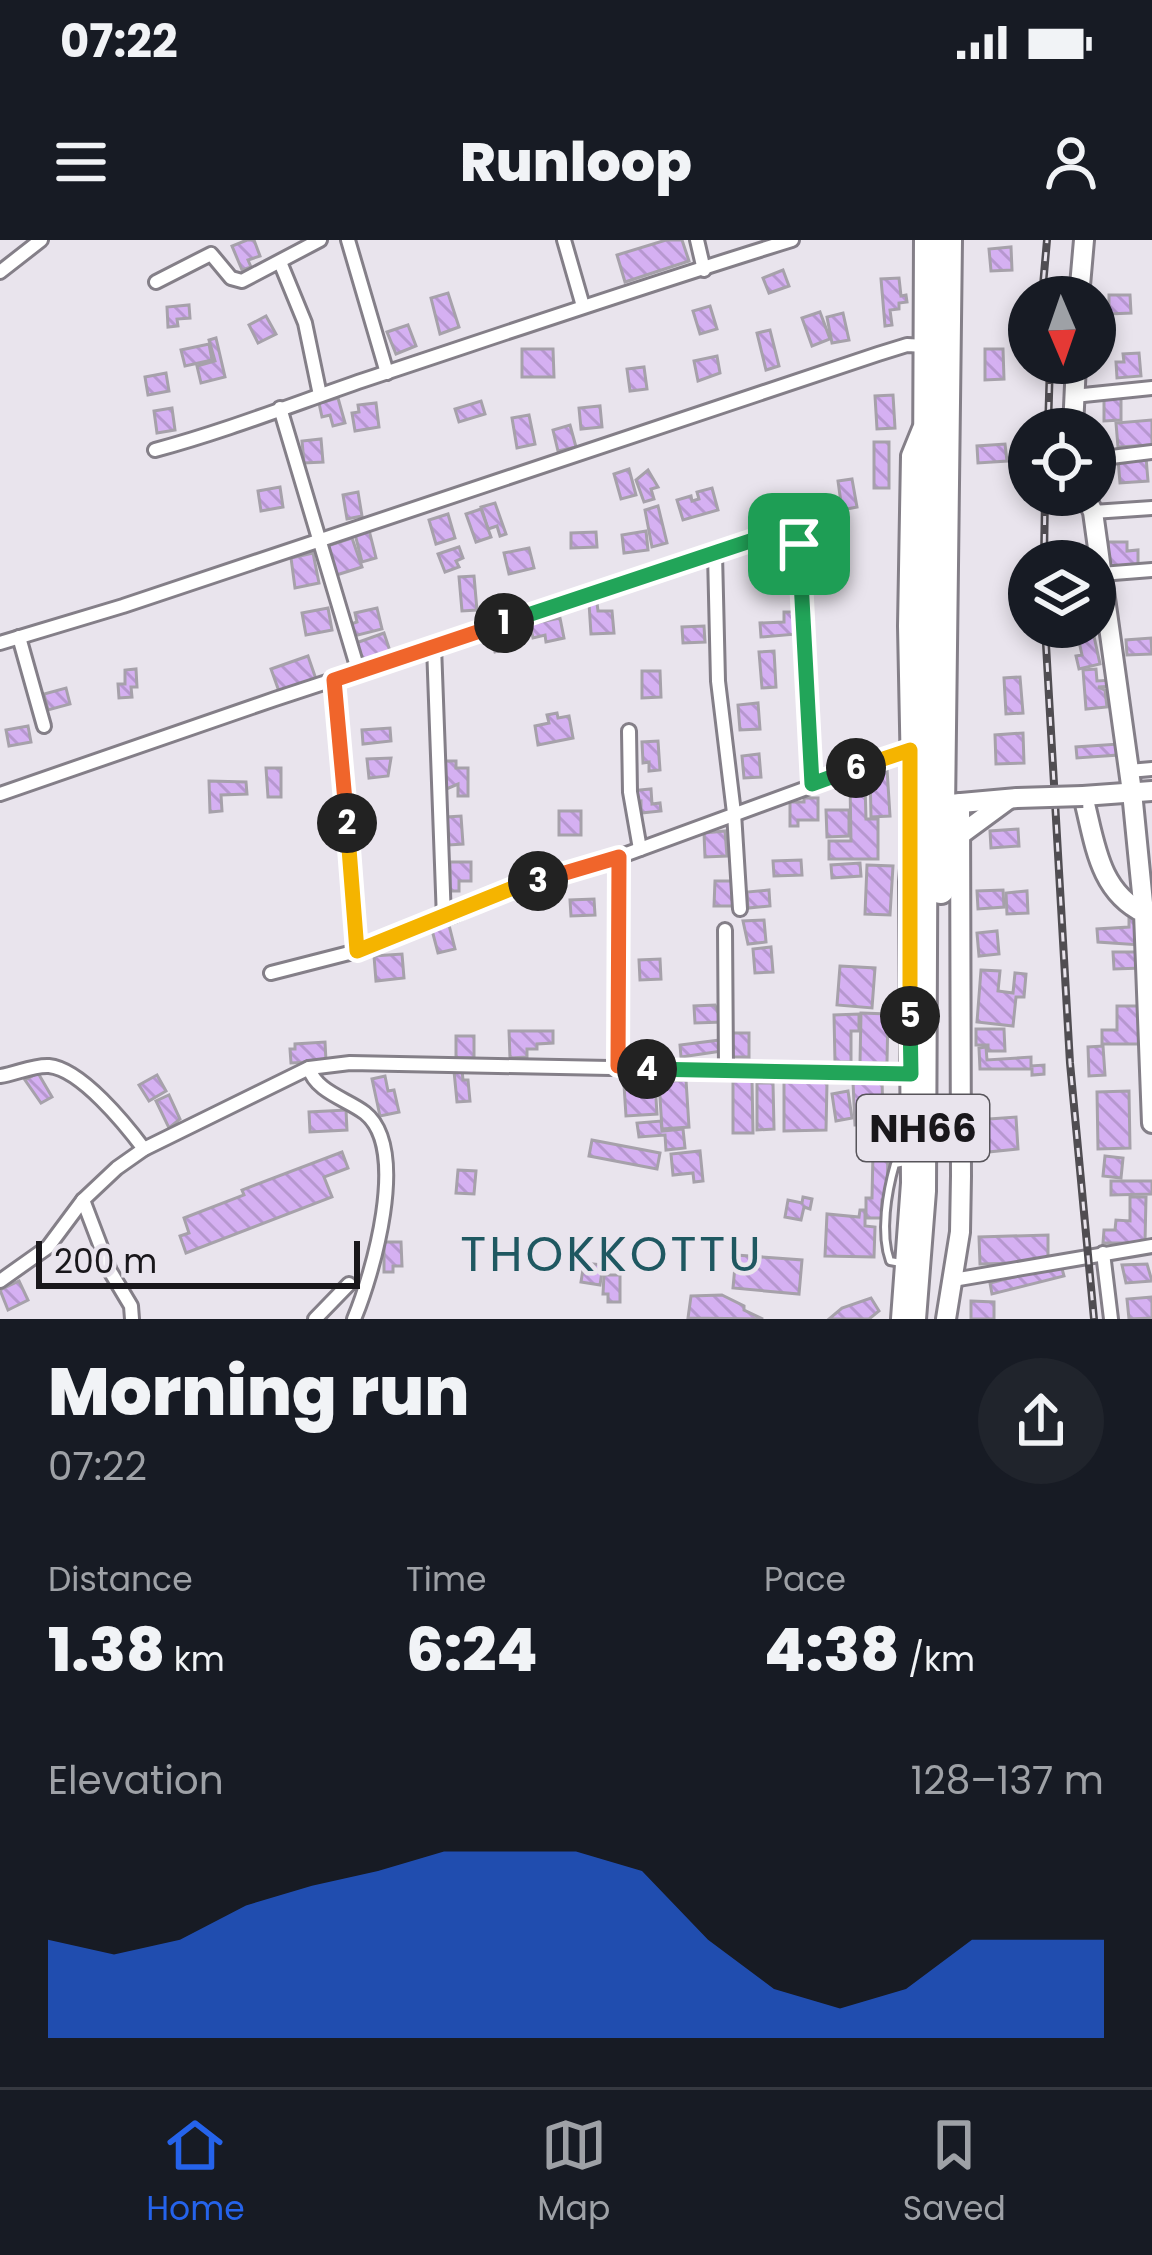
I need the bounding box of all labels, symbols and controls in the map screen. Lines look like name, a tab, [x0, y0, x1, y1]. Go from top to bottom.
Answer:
text: 07:22	[60, 10, 178, 73]
text: Runloop	[460, 124, 692, 200]
icon: menu	[48, 129, 114, 195]
icon: person	[1038, 129, 1104, 195]
north arrow	[1008, 276, 1116, 384]
map controls	[1008, 276, 1116, 648]
button: locate	[1008, 408, 1116, 516]
pin	[748, 493, 850, 595]
icon: arrive	[766, 511, 832, 577]
button: layers	[1008, 540, 1116, 648]
pin: 1	[474, 593, 534, 653]
text: 1	[498, 599, 510, 646]
pin: 6	[826, 738, 886, 798]
text: 6	[845, 744, 867, 791]
pin: 2	[317, 793, 377, 853]
text: 2	[338, 799, 356, 846]
pin: 3	[508, 851, 568, 911]
text: 3	[528, 857, 548, 904]
pin: 5	[880, 986, 940, 1046]
text: 5	[899, 992, 921, 1039]
pin: 4	[617, 1039, 677, 1099]
text: 4	[636, 1045, 658, 1092]
road number: NH66	[857, 1095, 989, 1161]
district label: THOKKOTTU	[460, 1221, 764, 1288]
scale bar	[36, 1235, 360, 1288]
text: 200 m	[54, 1238, 157, 1285]
text: Morning run	[48, 1346, 470, 1438]
button: share	[978, 1358, 1104, 1484]
text: 07:22	[48, 1439, 147, 1494]
text: Distance	[48, 1556, 193, 1603]
text: Time	[406, 1556, 486, 1603]
text: Pace	[764, 1556, 846, 1603]
text: 1.38	[48, 1608, 165, 1692]
text: 6:24	[406, 1608, 538, 1692]
text: 4:38	[764, 1608, 899, 1692]
text: km	[165, 1636, 225, 1683]
text: /km	[899, 1636, 975, 1683]
text: Elevation	[48, 1753, 224, 1808]
text: 128–137 m	[911, 1753, 1104, 1808]
tab: Home	[146, 2112, 245, 2234]
tab: Map	[537, 2112, 610, 2234]
tab: Saved	[903, 2112, 1006, 2234]

